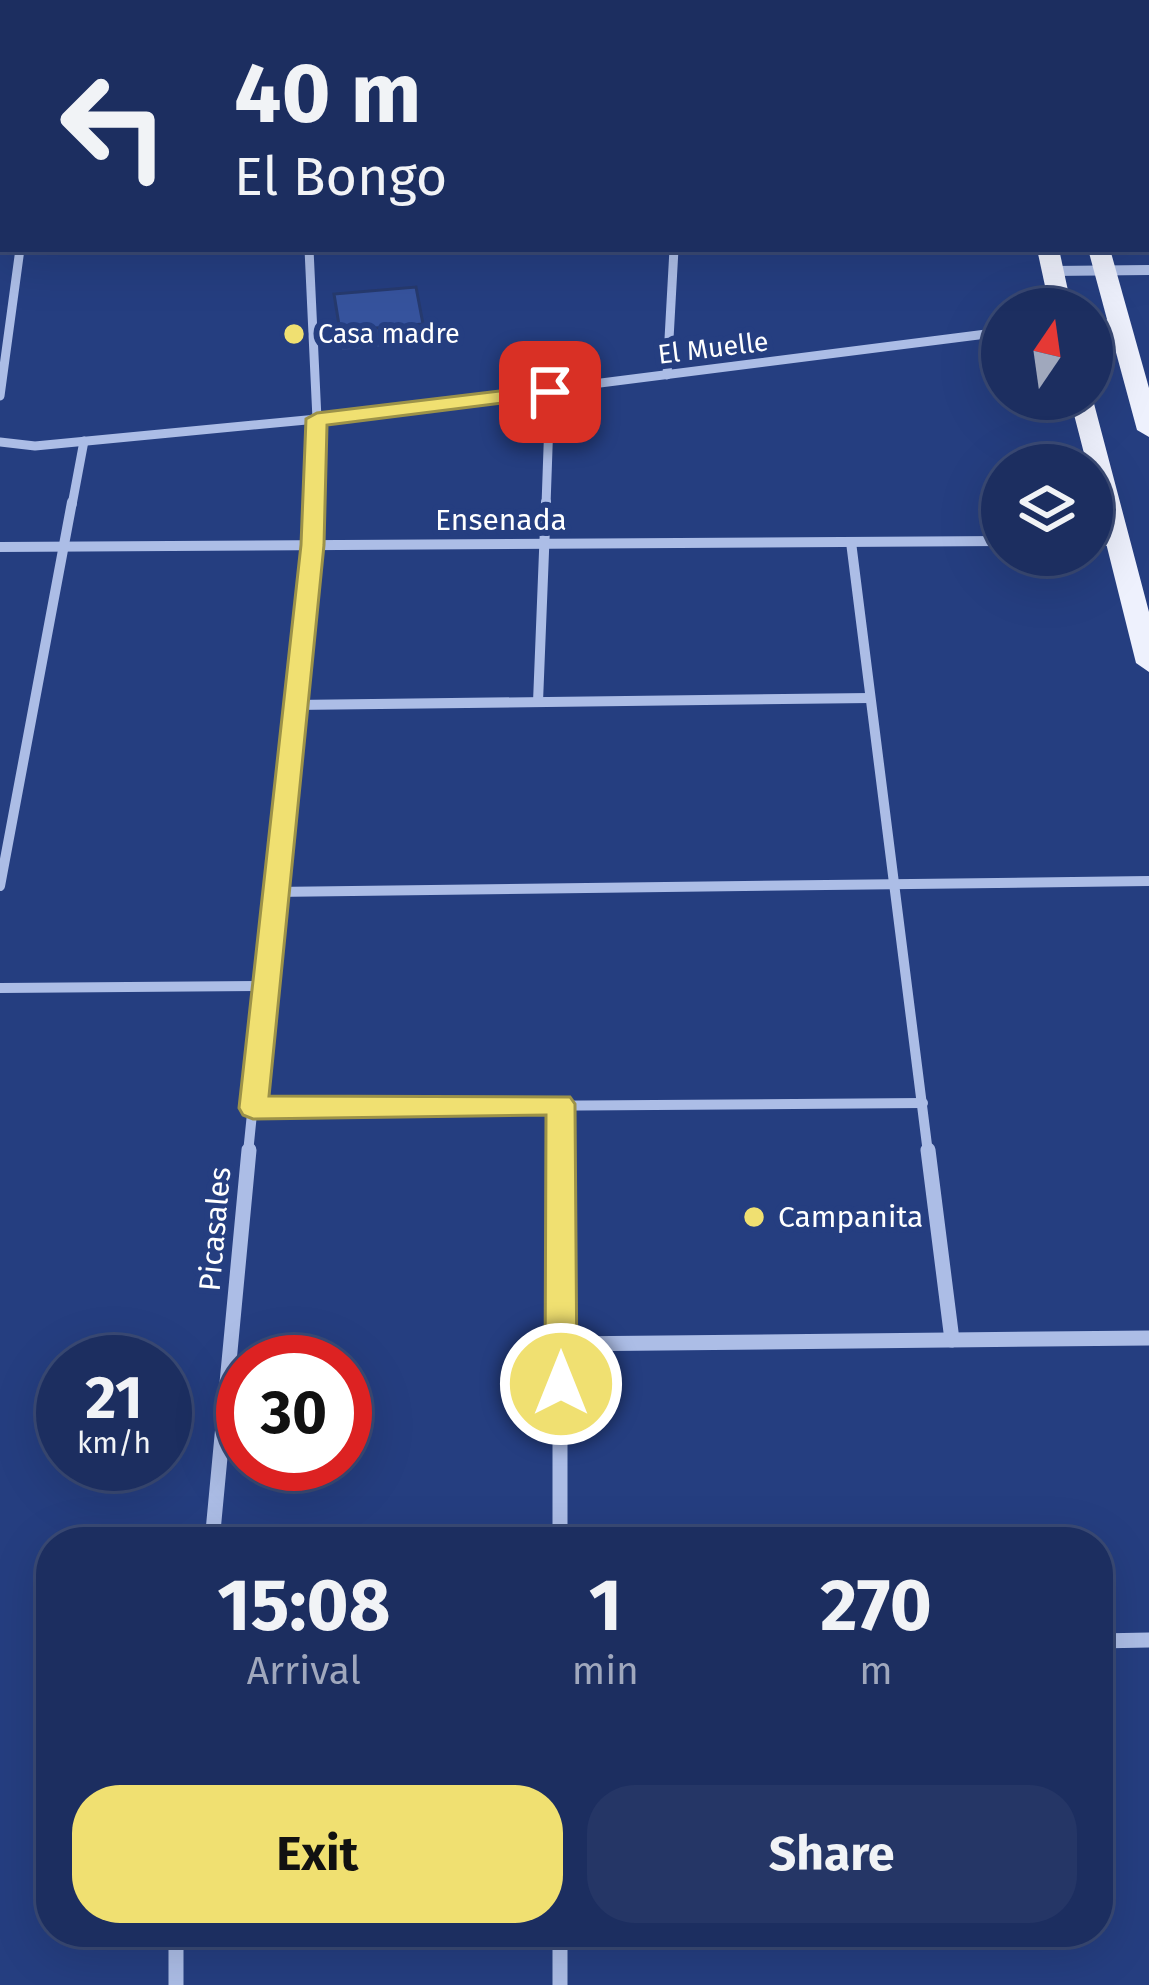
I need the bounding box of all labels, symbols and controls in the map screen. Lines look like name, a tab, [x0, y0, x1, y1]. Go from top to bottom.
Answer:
text: 40 m	[234, 43, 422, 144]
icon: left	[36, 48, 192, 204]
text: El Bongo	[234, 145, 447, 209]
north arrow	[981, 288, 1113, 420]
map controls	[981, 288, 1113, 576]
place label: Casa madre	[318, 318, 460, 350]
marker: Casa madre	[281, 321, 307, 347]
street label: El Muelle	[656, 325, 770, 371]
pin	[499, 341, 601, 443]
icon: arrive	[517, 359, 583, 425]
button: layers	[981, 444, 1113, 576]
street label: Ensenada	[435, 502, 567, 538]
street label: Picasales	[192, 1165, 238, 1293]
place label: Campanita	[778, 1199, 923, 1235]
marker: Campanita	[741, 1204, 767, 1230]
position arrow	[498, 1321, 624, 1447]
speed limit sign: 30	[216, 1335, 372, 1491]
text: 21	[85, 1362, 143, 1434]
text: km/h	[77, 1425, 151, 1461]
text: 15:08	[217, 1563, 390, 1649]
text: 1	[589, 1563, 622, 1649]
text: 270	[820, 1563, 932, 1649]
text: Arrival	[247, 1648, 361, 1694]
text: min	[572, 1648, 639, 1694]
text: m	[859, 1648, 893, 1694]
button: Exit	[72, 1785, 563, 1923]
button: Share	[587, 1785, 1077, 1923]

